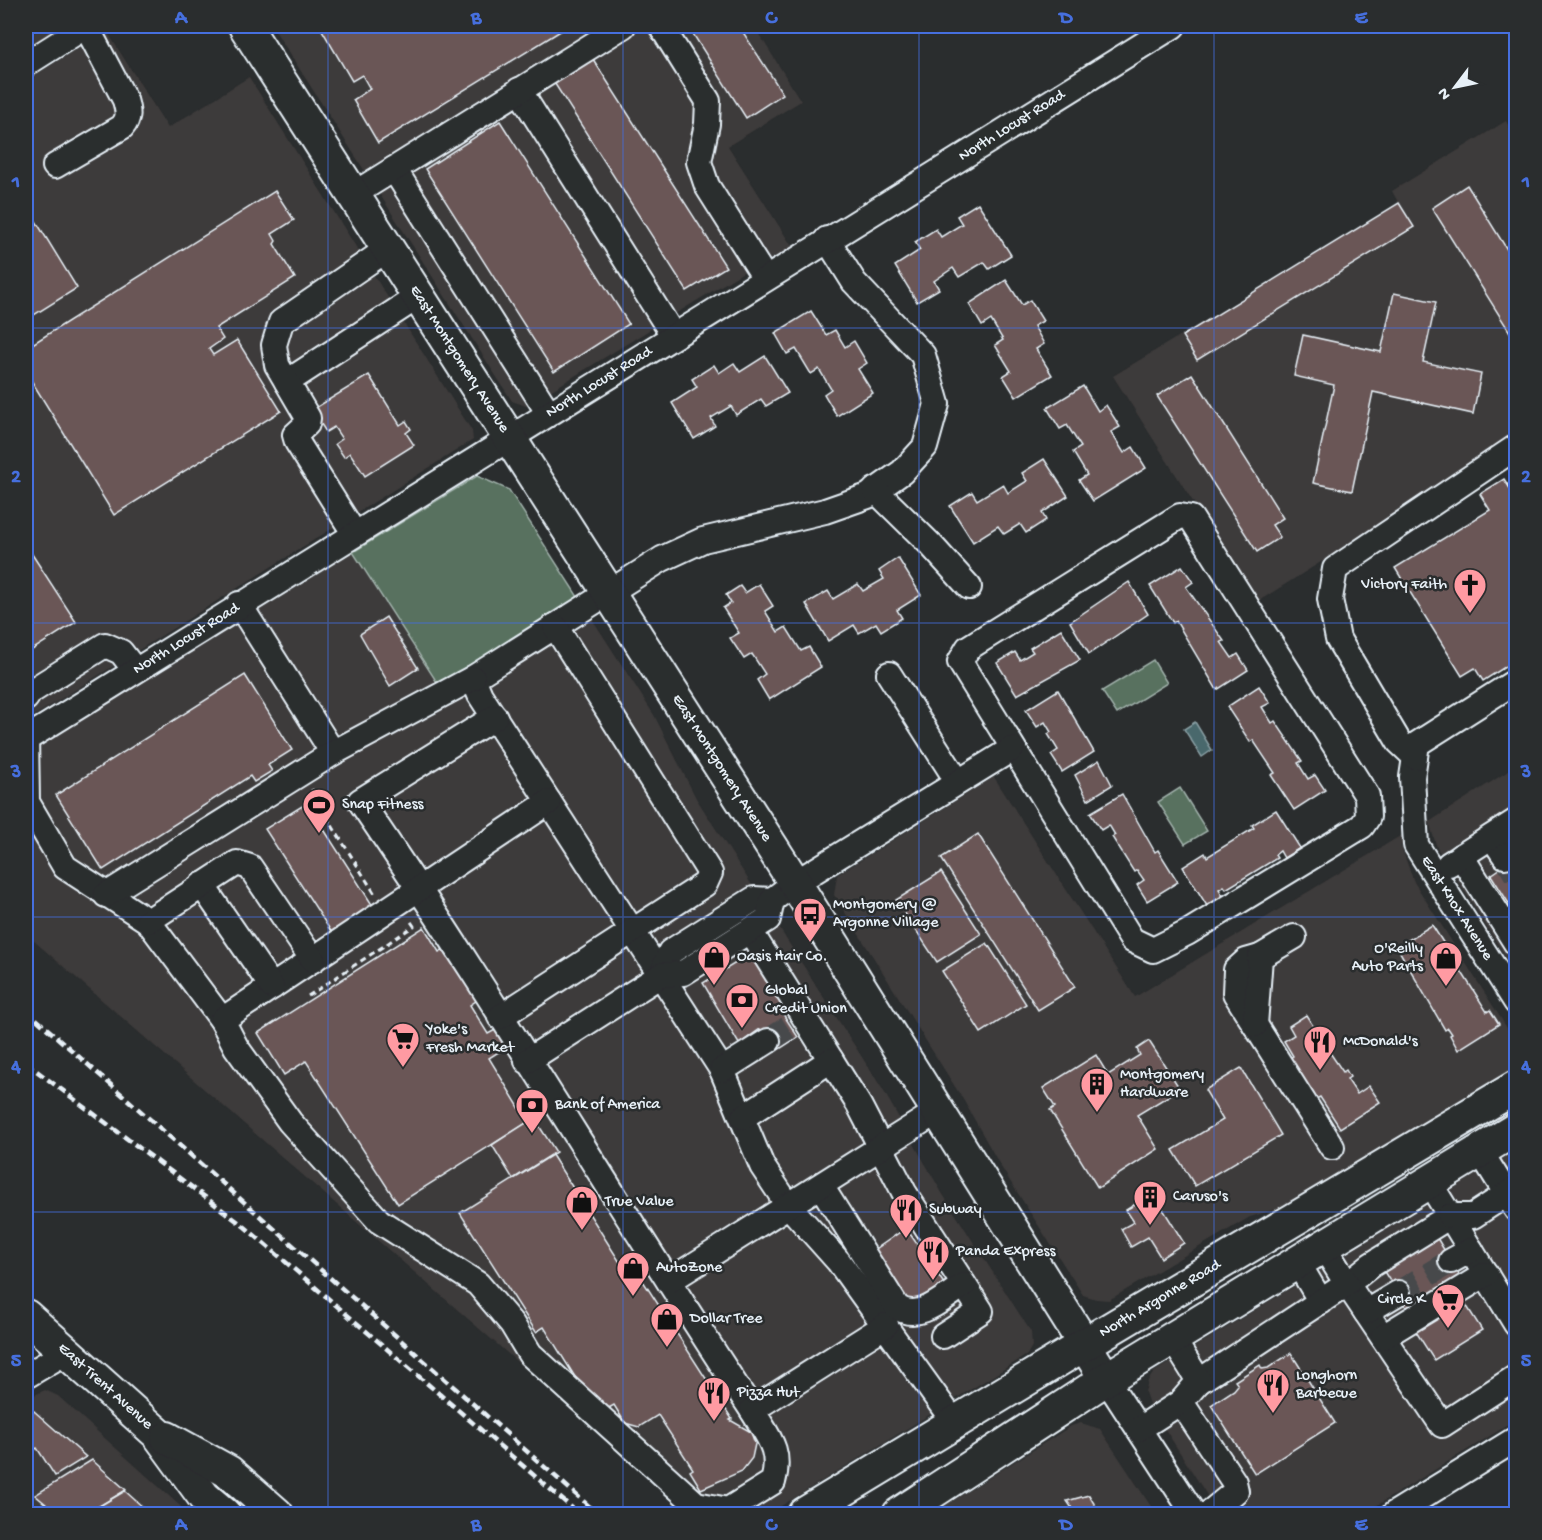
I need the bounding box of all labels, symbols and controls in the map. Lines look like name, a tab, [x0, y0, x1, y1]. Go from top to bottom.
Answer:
text: A	[174, 8, 189, 31]
text: B	[470, 8, 482, 31]
text: C	[765, 8, 779, 31]
text: D	[1057, 8, 1073, 31]
text: E	[1355, 8, 1369, 31]
north arrow	[1425, 57, 1485, 117]
text: N	[1434, 83, 1456, 103]
street label: North Locust Road	[955, 85, 1070, 166]
text: 1	[11, 172, 20, 195]
text: 1	[1521, 172, 1530, 195]
street label: East Montgomery Avenue	[405, 282, 514, 437]
street label: North Locust Road	[543, 342, 657, 423]
text: 2	[11, 467, 21, 490]
text: 2	[1521, 467, 1531, 490]
church icon: Victory Faith	[1452, 567, 1488, 614]
place label: Victory Faith	[1360, 576, 1447, 595]
street label: North Locust Road	[130, 598, 245, 679]
street label: East Montgomery Avenue	[667, 691, 776, 846]
text: 3	[10, 762, 21, 785]
text: 3	[1520, 762, 1531, 785]
sports icon: Snap Fitness	[301, 787, 337, 834]
place label: Snap Fitness	[342, 796, 425, 815]
street label: East Knox Avenue	[1416, 853, 1497, 965]
bus stop icon: Montgomery @ Argonne Village	[792, 896, 828, 943]
place label: Montgomery @ Argonne Village	[833, 896, 939, 933]
shop icon: Oasis Hair Co.	[696, 939, 732, 986]
place label: O'Reilly Auto Parts	[1352, 940, 1424, 977]
shop icon: O'Reilly Auto Parts	[1428, 940, 1464, 987]
place label: Oasis Hair Co.	[737, 948, 828, 967]
bank icon: Global Credit Union	[724, 982, 760, 1029]
place label: Global Credit Union	[765, 982, 847, 1019]
supermarket icon: Yoke's Fresh Market	[385, 1021, 421, 1068]
place label: Yoke's Fresh Market	[424, 1021, 515, 1058]
restaurant icon: McDonald's	[1302, 1024, 1338, 1071]
place label: McDonald's	[1343, 1033, 1419, 1052]
text: 4	[10, 1057, 21, 1080]
text: 4	[1520, 1057, 1531, 1080]
building icon: Montgomery Hardware	[1079, 1066, 1115, 1113]
place label: Montgomery Hardware	[1120, 1066, 1204, 1103]
bank icon: Bank of America	[514, 1087, 550, 1134]
place label: Bank of America	[554, 1096, 661, 1115]
building icon: Caruso's	[1132, 1179, 1168, 1226]
shop icon: True Value	[564, 1184, 600, 1231]
place label: Caruso's	[1173, 1188, 1229, 1207]
restaurant icon: Subway	[888, 1192, 924, 1239]
place label: True Value	[604, 1193, 674, 1212]
place label: Subway	[929, 1201, 982, 1220]
restaurant icon: Panda Express	[915, 1234, 951, 1281]
place label: Panda Express	[955, 1243, 1056, 1262]
shop icon: AutoZone	[615, 1250, 651, 1297]
street label: North Argonne Road	[1096, 1255, 1226, 1343]
place label: AutoZone	[656, 1259, 723, 1278]
supermarket icon: Circle K	[1430, 1282, 1466, 1329]
place label: Circle K	[1377, 1291, 1427, 1310]
shop icon: Dollar Tree	[649, 1301, 685, 1348]
place label: Dollar Tree	[689, 1310, 763, 1329]
street label: East Trent Avenue	[53, 1339, 157, 1435]
text: 5	[11, 1351, 22, 1374]
text: 5	[1521, 1351, 1532, 1374]
restaurant icon: Longhorn Barbecue	[1255, 1367, 1291, 1414]
place label: Longhorn Barbecue	[1295, 1367, 1357, 1404]
restaurant icon: Pizza Hut	[696, 1375, 732, 1422]
place label: Pizza Hut	[736, 1384, 801, 1403]
text: A	[174, 1515, 189, 1538]
text: B	[470, 1515, 482, 1538]
text: C	[765, 1515, 779, 1538]
text: D	[1057, 1515, 1073, 1538]
text: E	[1355, 1515, 1369, 1538]

